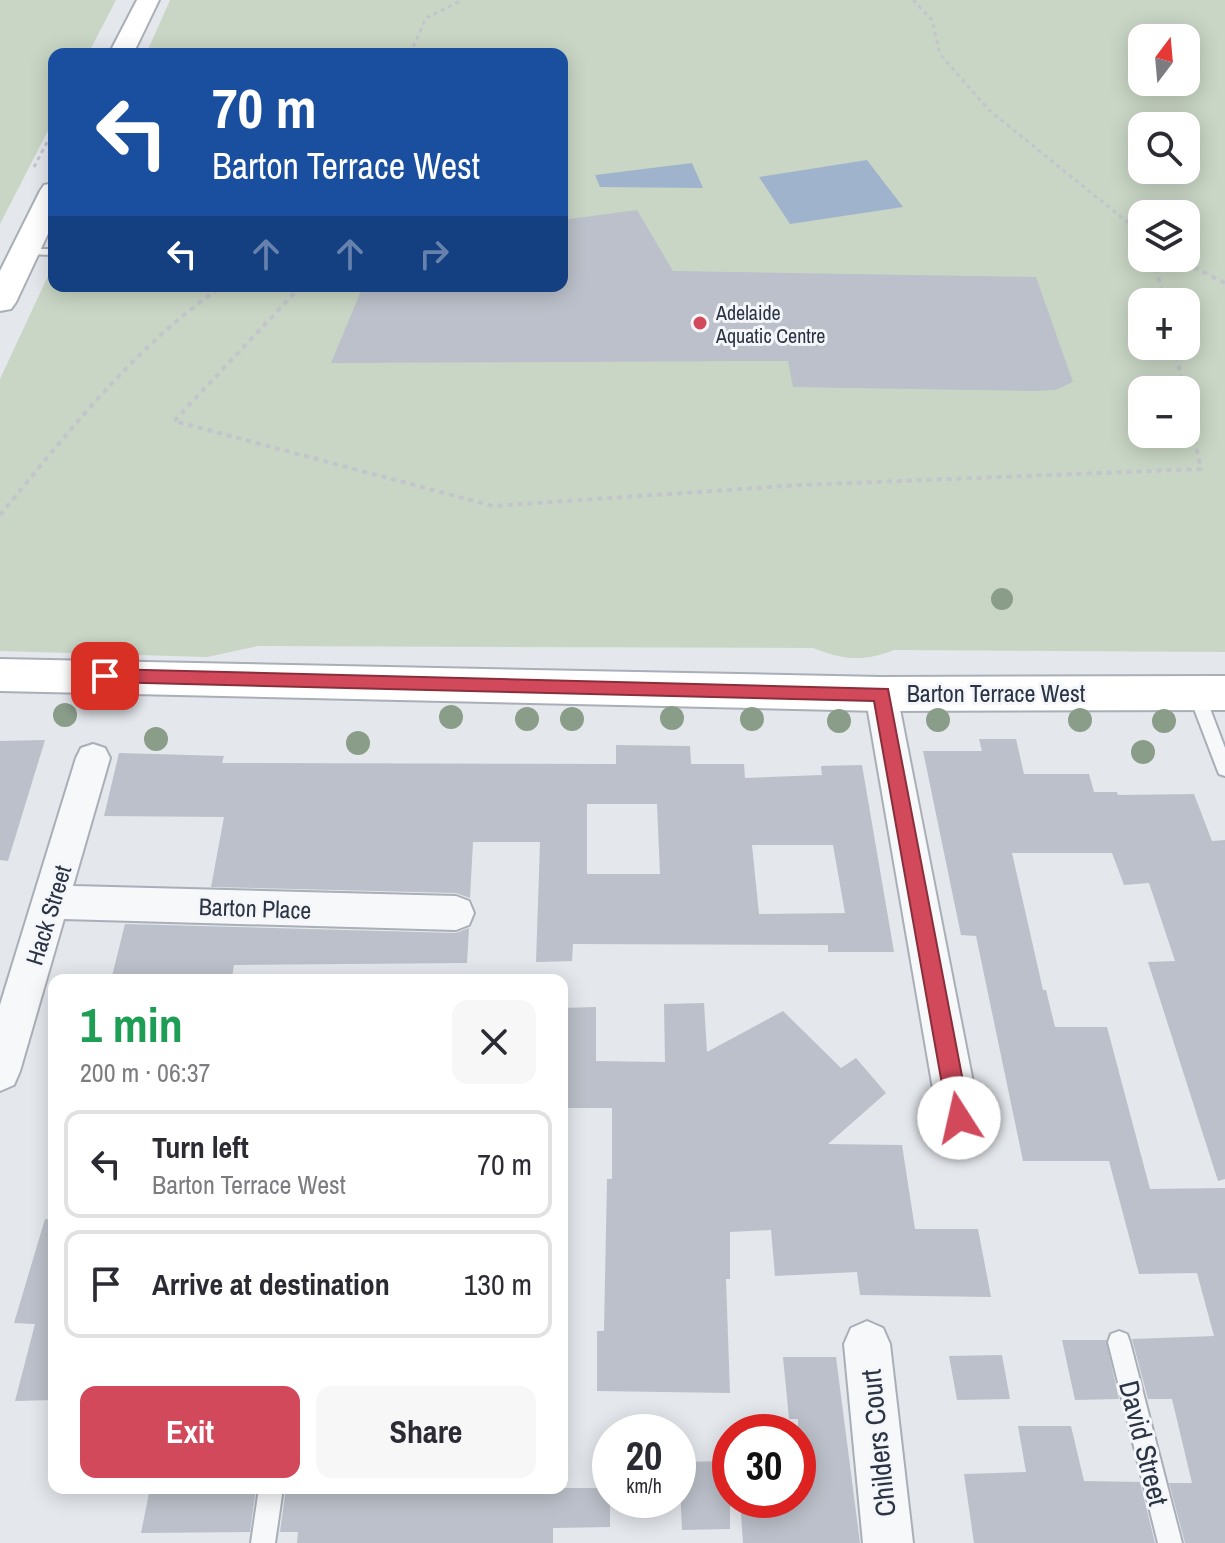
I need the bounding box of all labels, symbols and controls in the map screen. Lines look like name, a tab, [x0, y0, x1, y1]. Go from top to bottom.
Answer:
north arrow	[1128, 24, 1200, 96]
map controls	[1128, 24, 1200, 448]
text: 70 m	[212, 70, 317, 145]
icon: left	[80, 80, 184, 184]
button: search	[1128, 112, 1200, 184]
text: Barton Terrace West	[212, 142, 480, 190]
button: layers	[1128, 200, 1200, 272]
icon: left	[160, 232, 204, 276]
icon: ahead	[244, 232, 288, 276]
icon: ahead	[328, 232, 372, 276]
icon: right	[412, 232, 456, 276]
button: +	[1128, 288, 1200, 360]
place label: Adelaide Aquatic Centre	[715, 299, 825, 349]
marker: Adelaide Aquatic Centre	[691, 314, 709, 332]
button: −	[1128, 376, 1200, 448]
pin	[71, 642, 139, 710]
icon: arrive	[83, 654, 127, 698]
street label: Barton Terrace West	[907, 677, 1086, 709]
street label: Hack Street	[18, 861, 78, 969]
street label: Barton Place	[198, 890, 312, 926]
text: 1 min	[80, 992, 183, 1057]
button: close	[452, 1000, 536, 1084]
text: 200 m · 06:37	[80, 1055, 210, 1090]
position arrow	[917, 1076, 1001, 1160]
text: Turn left	[152, 1127, 249, 1167]
icon: left	[84, 1142, 128, 1186]
text: 70 m	[477, 1144, 532, 1184]
text: Barton Terrace West	[152, 1167, 346, 1202]
icon: arrive	[84, 1262, 128, 1306]
text: Arrive at destination	[152, 1264, 390, 1304]
text: 130 m	[464, 1264, 532, 1304]
street label: Childers Court	[851, 1367, 905, 1519]
street label: David Street	[1110, 1376, 1178, 1510]
button: Exit	[80, 1386, 300, 1478]
button: Share	[316, 1386, 536, 1478]
speed limit sign: 30	[712, 1414, 816, 1518]
text: 20	[626, 1429, 662, 1482]
text: km/h	[626, 1472, 662, 1499]

